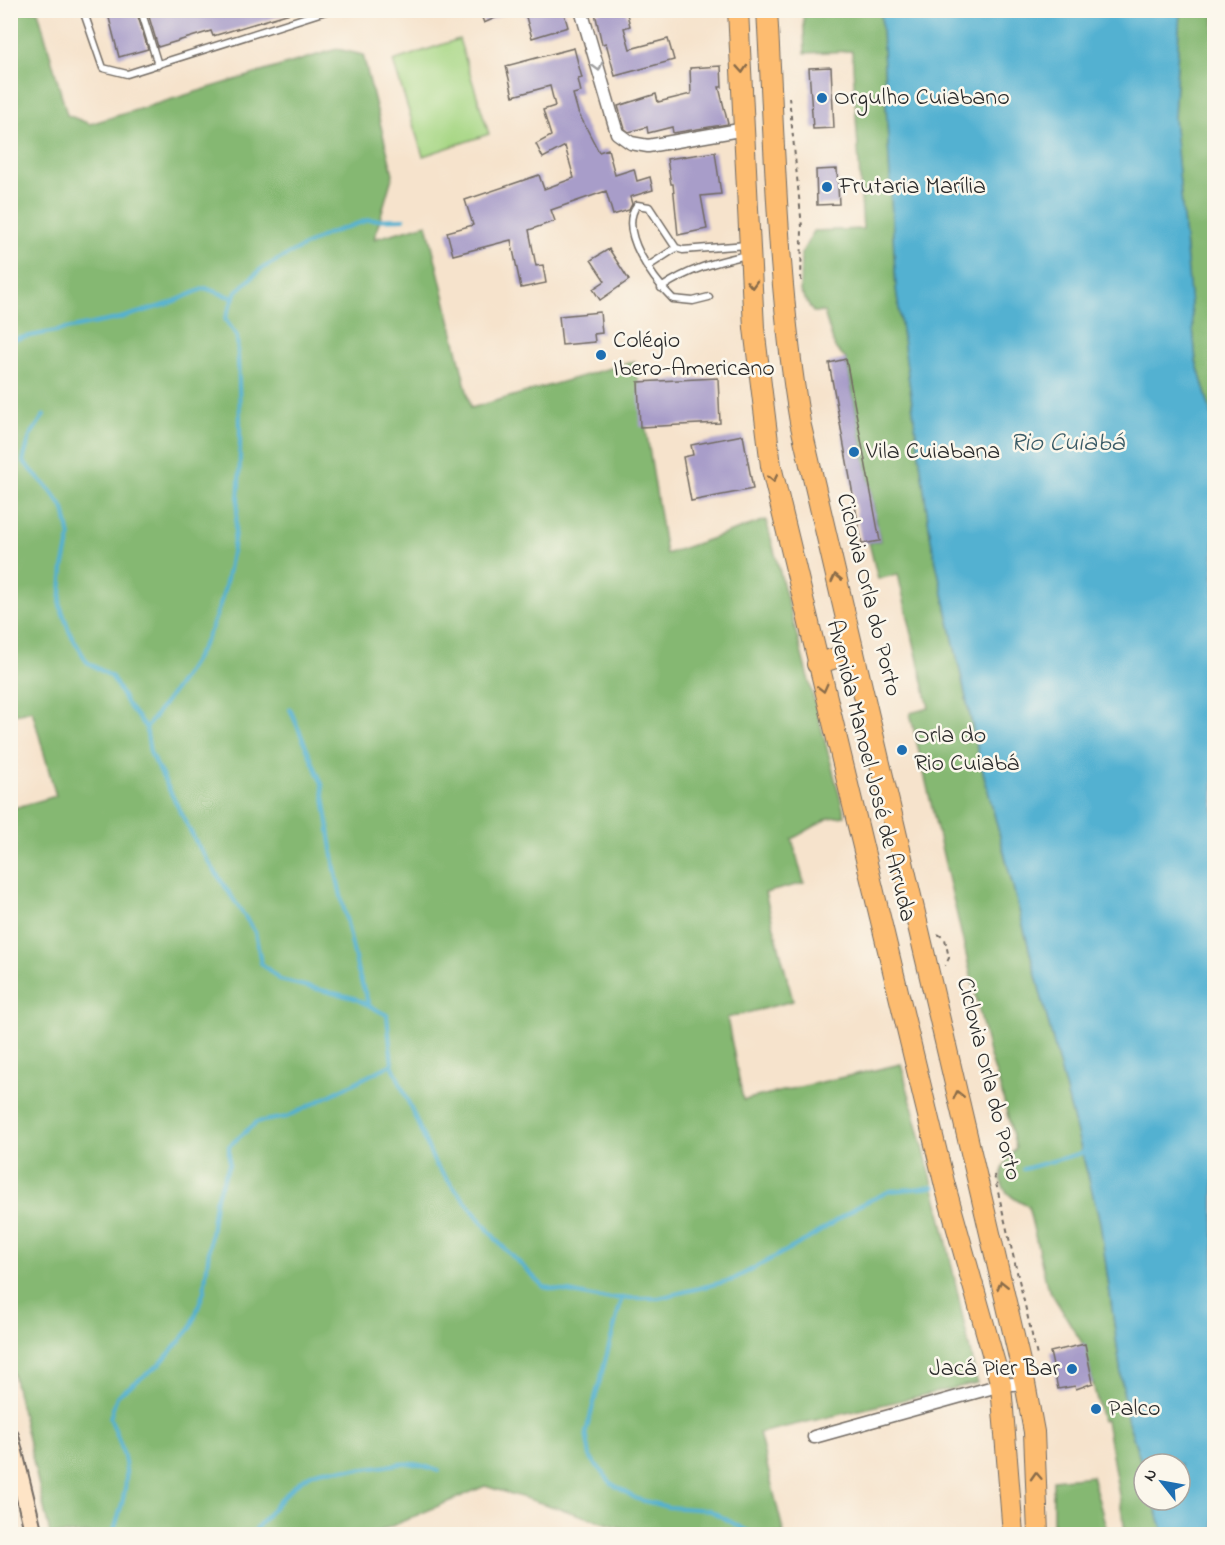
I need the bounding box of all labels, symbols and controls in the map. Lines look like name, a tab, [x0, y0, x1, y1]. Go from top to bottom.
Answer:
one-way arrow	[591, 61, 603, 72]
one-way arrow	[735, 64, 748, 73]
place label: Orgulho Cuiabano	[834, 81, 1010, 116]
marker: Orgulho Cuiabano	[815, 91, 829, 105]
place label: Frutaria Marília	[838, 170, 986, 205]
marker: Frutaria Marília	[820, 180, 834, 194]
one-way arrow	[746, 280, 759, 289]
place label: Colégio Ibero-Americano	[613, 324, 775, 387]
marker: Colégio Ibero-Americano	[594, 348, 608, 362]
water label: Rio Cuiabá	[1010, 425, 1126, 463]
place label: Vila Cuiabana	[865, 435, 1000, 470]
marker: Vila Cuiabana	[847, 445, 861, 459]
one-way arrow	[766, 473, 779, 483]
street label: Ciclovia Orla do Porto	[826, 490, 910, 700]
one-way arrow	[831, 573, 844, 583]
street label: Avenida Manoel José de Arruda	[816, 616, 924, 926]
one-way arrow	[816, 683, 829, 693]
place label: Orla do Rio Cuiabá	[914, 719, 1019, 782]
marker: Orla do Rio Cuiabá	[895, 743, 909, 757]
street label: Ciclovia Orla do Porto	[946, 974, 1030, 1184]
one-way arrow	[952, 1090, 965, 1100]
one-way arrow	[996, 1280, 1009, 1290]
place label: Jacá Pier Bar	[929, 1352, 1061, 1387]
marker: Jacá Pier Bar	[1065, 1362, 1079, 1376]
place label: Palco	[1108, 1392, 1161, 1427]
marker: Palco	[1089, 1402, 1103, 1416]
north arrow	[1132, 1452, 1192, 1512]
text: N	[1138, 1464, 1164, 1486]
one-way arrow	[1029, 1472, 1042, 1481]

